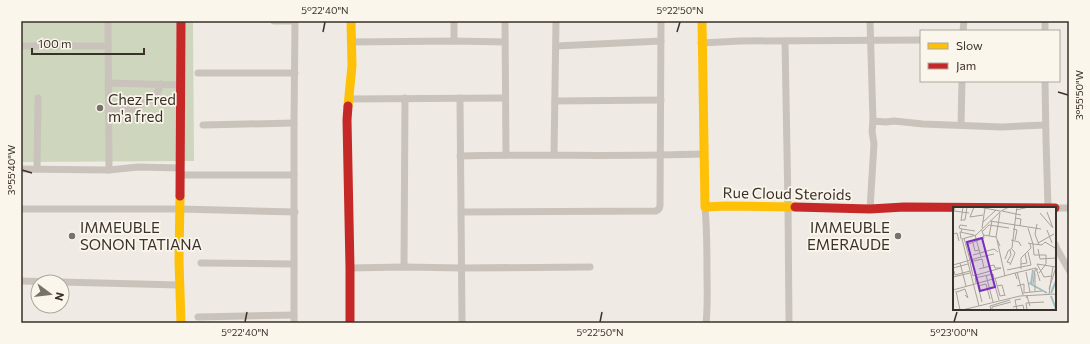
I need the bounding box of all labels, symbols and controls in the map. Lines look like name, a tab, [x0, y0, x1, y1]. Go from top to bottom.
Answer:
text: 5°22'40"N	[301, 4, 349, 16]
text: 5°22'50"N	[656, 4, 704, 16]
scale bar	[32, 30, 144, 56]
legend	[920, 30, 1060, 82]
text: 100 m	[38, 36, 72, 50]
text: Slow	[956, 38, 983, 52]
text: Jam	[956, 58, 976, 73]
text: 3°55'50"W	[1073, 70, 1085, 120]
place label: Chez Fred m'a fred	[108, 90, 176, 125]
marker: Chez Fred m'a fred	[95, 103, 105, 113]
text: 3°55'40"W	[5, 145, 17, 195]
street label: Rue Cloud Steroids	[722, 183, 852, 203]
inset map	[953, 207, 1056, 310]
place label: IMMEUBLE SONON TATIANA	[80, 218, 202, 253]
place label: IMMEUBLE EMERAUDE	[807, 218, 890, 253]
marker: IMMEUBLE SONON TATIANA	[67, 231, 77, 241]
marker: IMMEUBLE EMERAUDE	[893, 231, 903, 241]
north arrow	[30, 274, 70, 314]
text: N	[53, 291, 67, 302]
text: 5°22'40"N	[221, 326, 269, 338]
text: 5°22'50"N	[576, 326, 624, 338]
text: 5°23'00"N	[930, 326, 978, 338]

